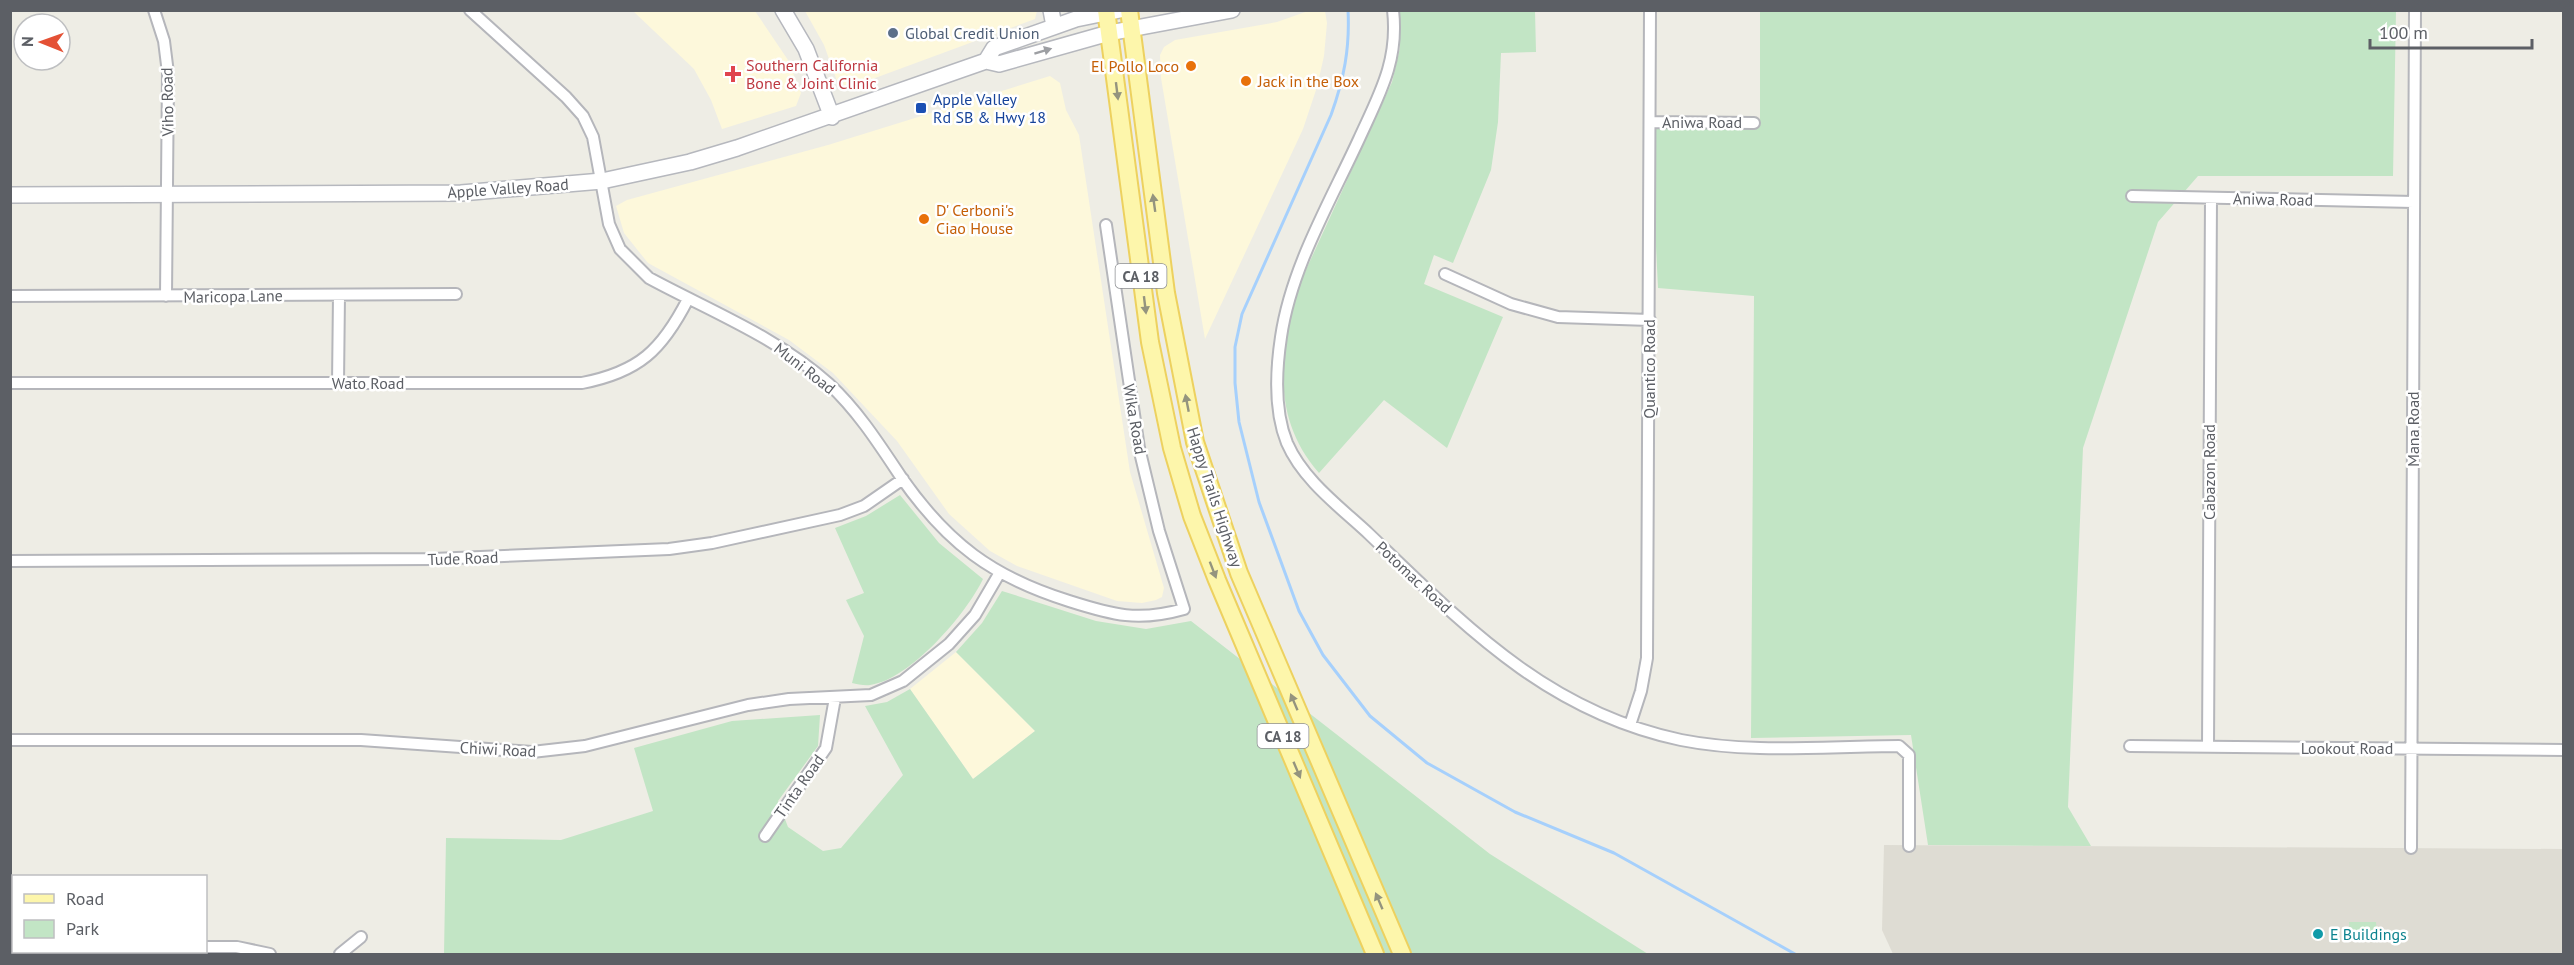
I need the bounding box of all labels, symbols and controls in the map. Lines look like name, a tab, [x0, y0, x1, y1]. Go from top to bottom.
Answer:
north arrow	[12, 12, 72, 72]
scale bar	[2370, 12, 2532, 50]
text: 100 m	[2379, 21, 2428, 44]
place label: Global Credit Union	[905, 23, 1039, 43]
marker: Global Credit Union	[886, 26, 900, 40]
text: N	[17, 36, 37, 47]
one-way arrow	[1034, 46, 1052, 55]
place label: Southern California Bone & Joint Clinic	[746, 55, 878, 93]
place label: El Pollo Loco	[1091, 56, 1179, 76]
marker: El Pollo Loco	[1184, 59, 1198, 73]
marker: Southern California Bone & Joint Clinic	[724, 65, 742, 83]
street label: Viho Road	[156, 67, 178, 138]
place label: Jack in the Box	[1257, 71, 1359, 91]
marker: Jack in the Box	[1239, 74, 1253, 88]
one-way arrow	[1112, 82, 1122, 101]
place label: Apple Valley Rd SB & Hwy 18	[933, 89, 1046, 127]
marker: Apple Valley Rd SB & Hwy 18	[914, 101, 928, 115]
street label: Aniwa Road	[1662, 112, 1742, 132]
street label: Apple Valley Road	[447, 174, 569, 202]
street label: Aniwa Road	[2233, 188, 2313, 210]
one-way arrow	[1149, 194, 1158, 213]
place label: D' Cerboni's Ciao House	[936, 200, 1014, 238]
marker: D' Cerboni's Ciao House	[917, 212, 931, 226]
road number: CA 18	[1116, 264, 1166, 288]
street label: Maricopa Lane	[183, 285, 283, 307]
one-way arrow	[1140, 296, 1150, 315]
street label: Quantico Road	[1639, 319, 1659, 419]
street label: Muni Road	[770, 338, 840, 398]
street label: Wato Road	[332, 373, 404, 393]
street label: Wika Road	[1119, 382, 1151, 456]
street label: Mana Road	[2403, 391, 2423, 467]
one-way arrow	[1182, 394, 1191, 413]
street label: Happy Trails Highway	[1183, 424, 1247, 570]
street label: Cabazon Road	[2199, 424, 2219, 520]
street label: Potomac Road	[1372, 537, 1456, 617]
street label: Tude Road	[427, 547, 499, 569]
one-way arrow	[1209, 562, 1219, 580]
one-way arrow	[1289, 693, 1298, 711]
road number: CA 18	[1258, 724, 1308, 748]
street label: Chiwi Road	[459, 737, 537, 761]
street label: Lookout Road	[2301, 738, 2393, 758]
street label: Tinta Road	[770, 750, 828, 822]
one-way arrow	[1292, 761, 1302, 779]
legend	[12, 875, 207, 953]
text: Road	[66, 887, 104, 910]
one-way arrow	[1374, 891, 1384, 909]
text: Park	[66, 917, 99, 940]
place label: E Buildings	[2330, 924, 2407, 944]
marker: E Buildings	[2311, 927, 2325, 941]

